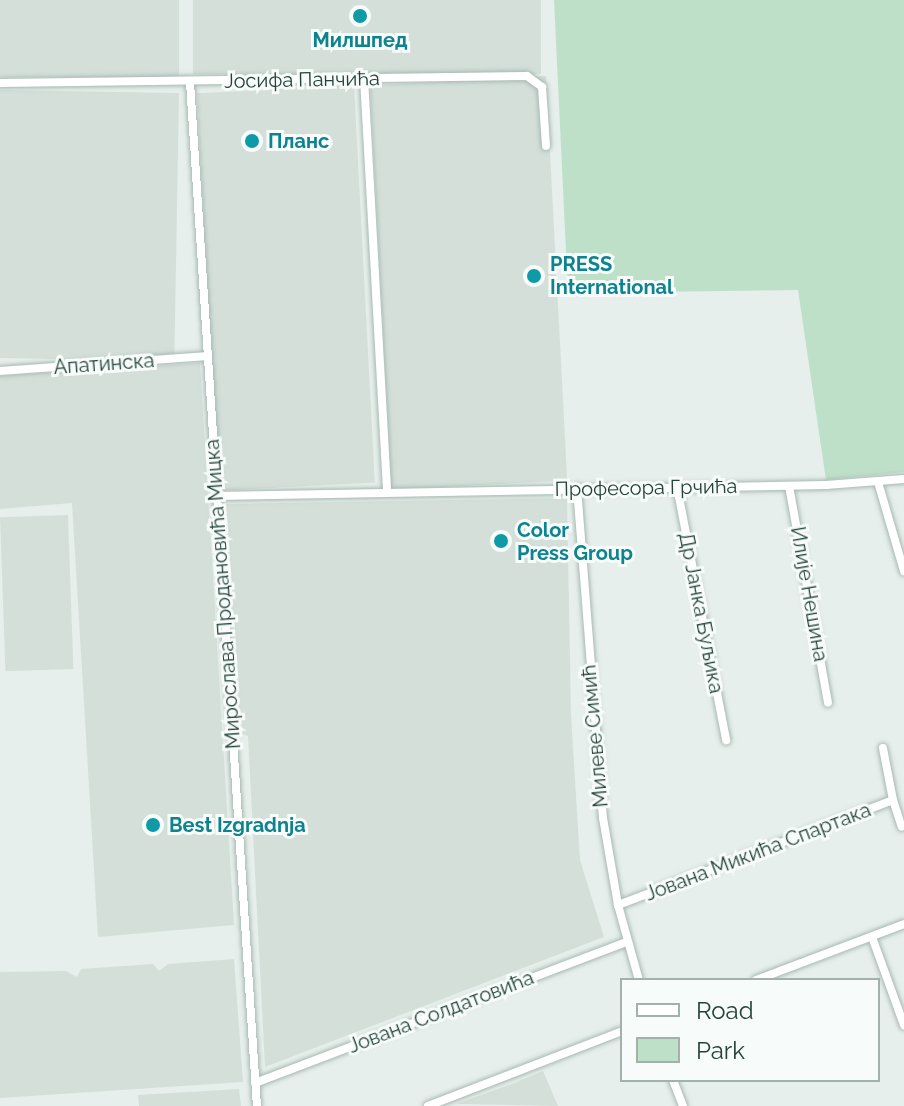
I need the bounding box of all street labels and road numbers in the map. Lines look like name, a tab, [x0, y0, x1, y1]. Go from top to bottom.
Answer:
street label: Јосифа Панчића	[224, 67, 380, 93]
street label: Апатинска	[53, 349, 155, 379]
street label: Мирослава Продановића Мицка	[200, 438, 246, 750]
street label: Професора Грчића	[554, 474, 738, 502]
street label: Илије Нешина	[785, 525, 833, 663]
street label: Др Јанка Буљика	[674, 530, 728, 696]
street label: Милеве Симић	[577, 664, 613, 808]
street label: Јована Микића Спартака	[642, 798, 874, 906]
street label: Јована Солдатовића	[345, 966, 537, 1058]

